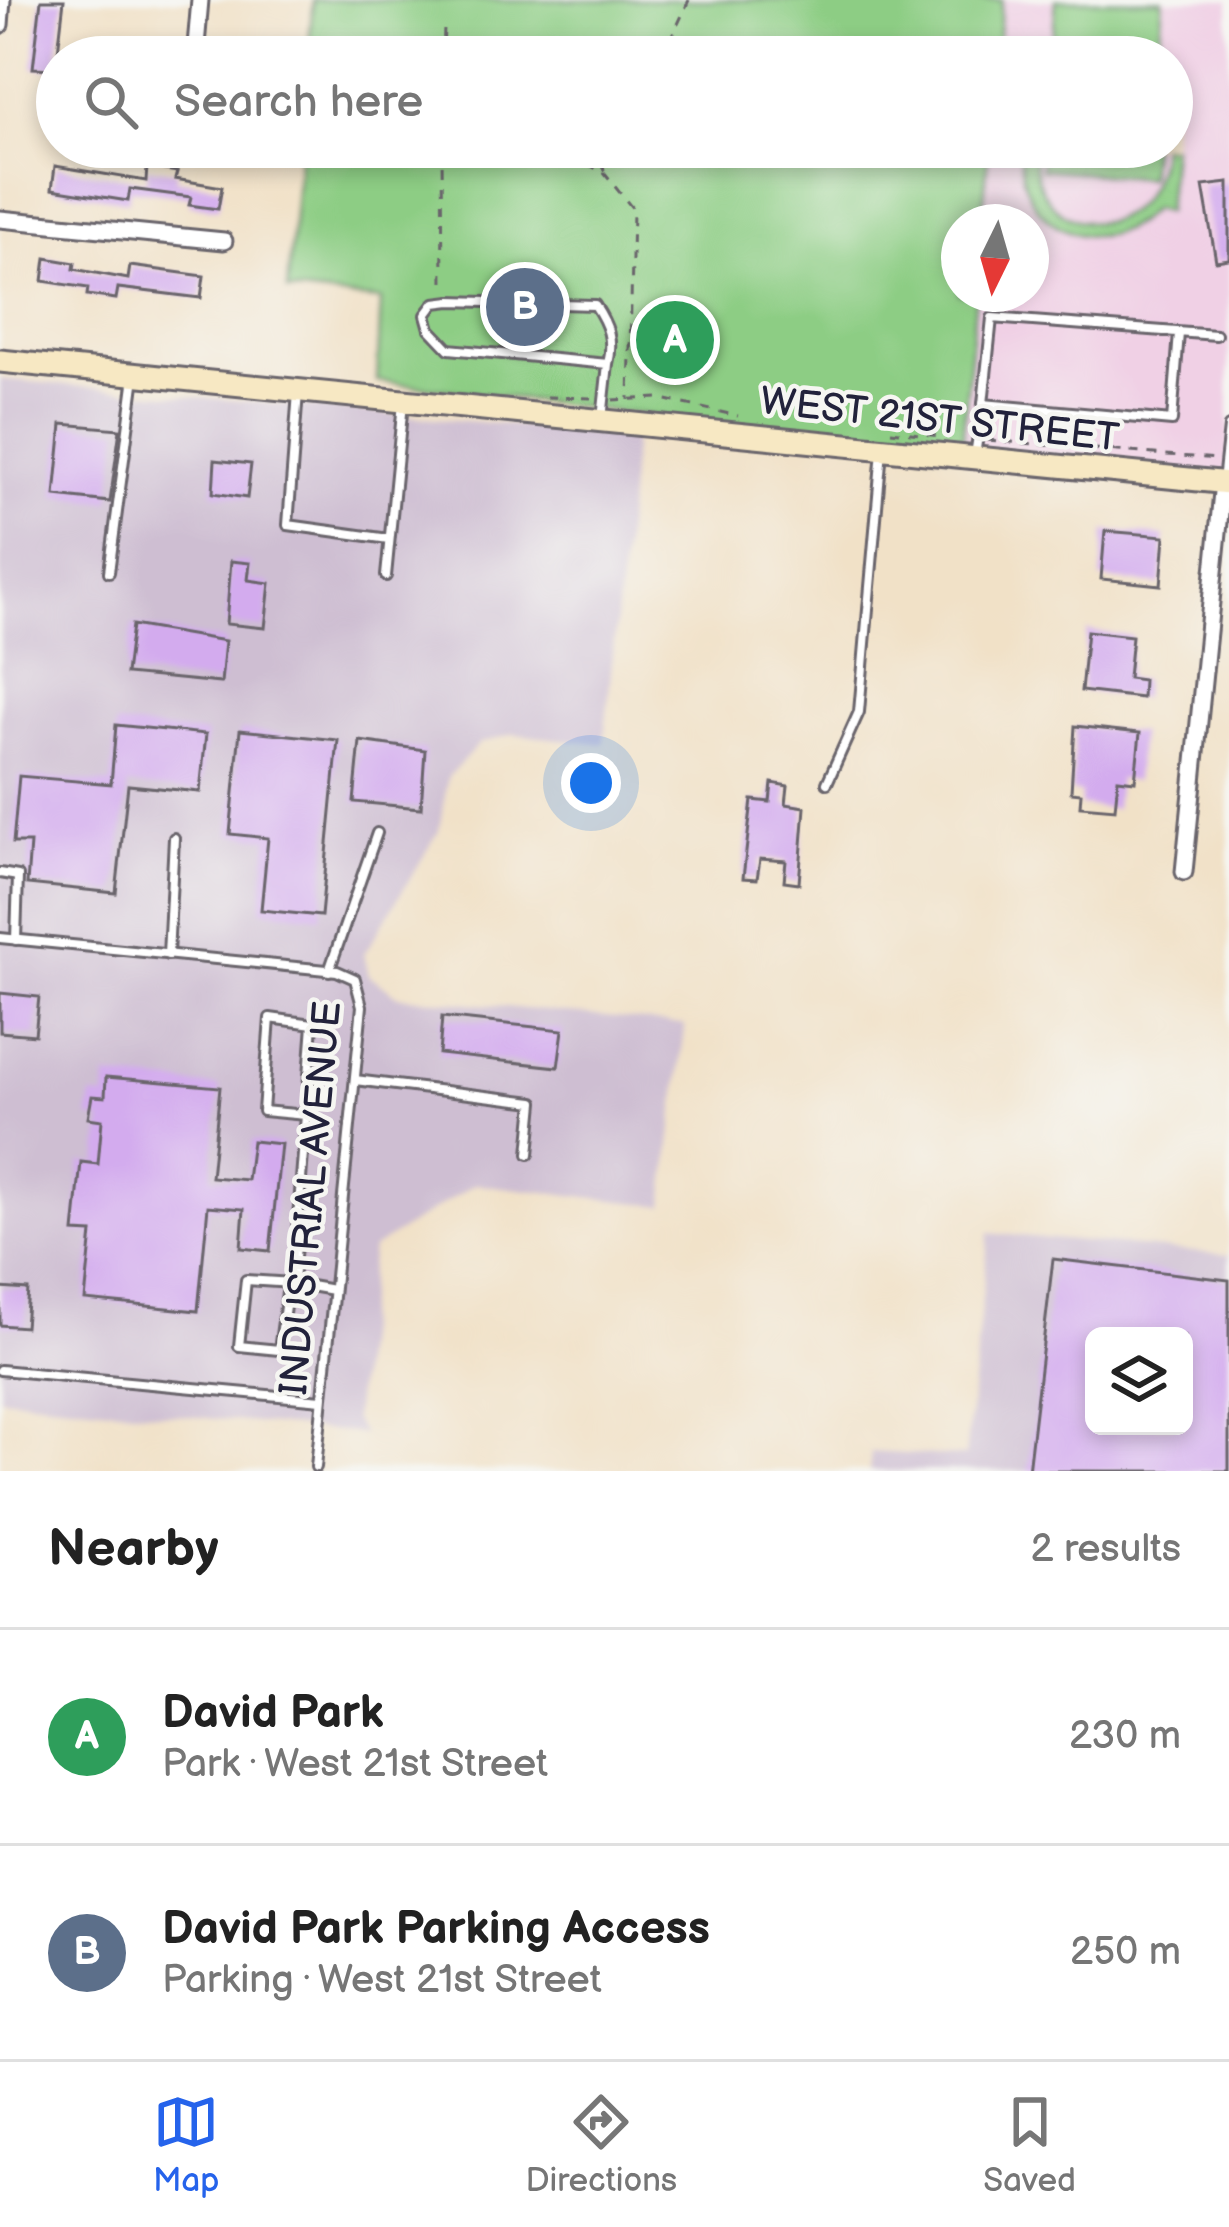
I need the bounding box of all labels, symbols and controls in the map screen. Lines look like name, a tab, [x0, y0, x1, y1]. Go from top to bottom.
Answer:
search box	[36, 36, 1193, 168]
icon: search	[78, 69, 144, 135]
text: Search here	[174, 75, 423, 130]
north arrow	[941, 204, 1049, 312]
pin: B	[486, 262, 564, 352]
pin: A	[636, 295, 714, 385]
street label: WEST 21ST STREET	[758, 378, 1122, 463]
your location	[561, 753, 621, 813]
street label: INDUSTRIAL AVENUE	[271, 999, 352, 1397]
map controls	[1085, 1327, 1193, 1435]
button: layers	[1085, 1327, 1193, 1435]
text: Nearby	[48, 1519, 219, 1580]
text: 2 results	[1030, 1526, 1181, 1573]
text: David Park	[162, 1686, 384, 1741]
text: A	[75, 1713, 99, 1760]
text: 230 m	[1069, 1713, 1181, 1760]
text: Park · West 21st Street	[162, 1741, 548, 1788]
text: David Park Parking Access	[162, 1902, 710, 1957]
text: B	[73, 1929, 101, 1976]
text: 250 m	[1070, 1929, 1181, 1976]
text: Parking · West 21st Street	[162, 1957, 602, 2004]
tab: Map	[153, 2089, 219, 2201]
tab: Directions	[526, 2089, 677, 2201]
tab: Saved	[983, 2089, 1076, 2201]

